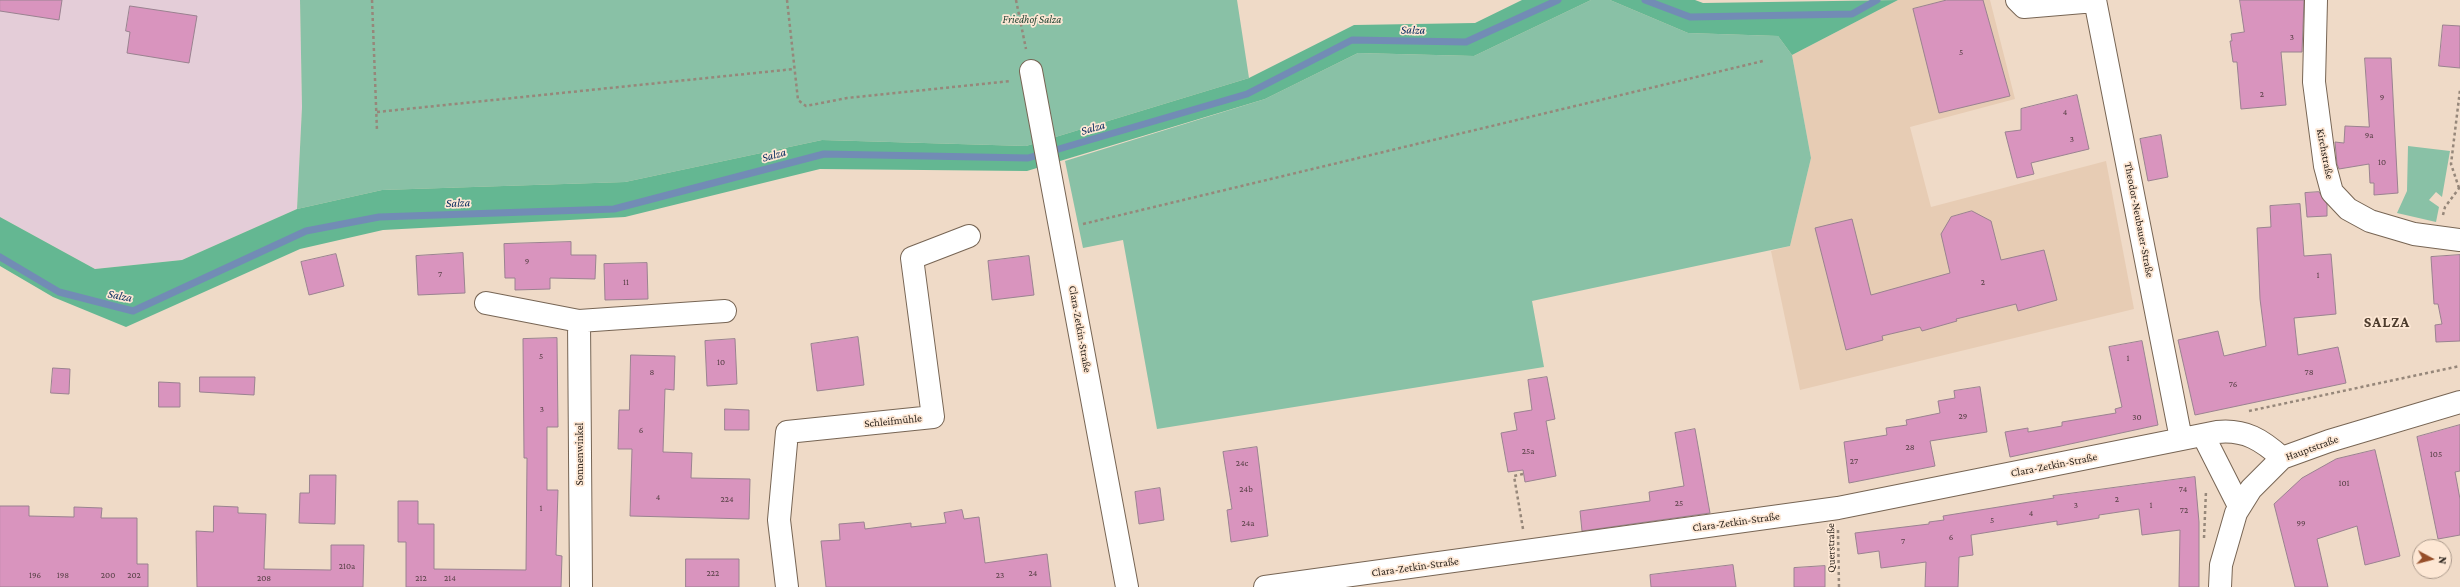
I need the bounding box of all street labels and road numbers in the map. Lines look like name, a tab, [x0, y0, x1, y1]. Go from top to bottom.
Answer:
street label: Kirchstraße	[2314, 128, 2336, 180]
street label: Theodor-Neubauer-Straße	[2121, 161, 2157, 279]
street label: Clara-Zetkin-Straße	[1066, 285, 1094, 373]
street label: Schleifmühle	[864, 411, 922, 431]
street label: Sonnenwinkel	[573, 423, 587, 485]
street label: Hauptstraße	[2284, 432, 2340, 464]
street label: Clara-Zetkin-Straße	[2010, 450, 2098, 480]
street label: Clara-Zetkin-Straße	[1691, 509, 1781, 535]
street label: Querstraße	[1824, 523, 1838, 573]
street label: Clara-Zetkin-Straße	[1370, 554, 1460, 580]

